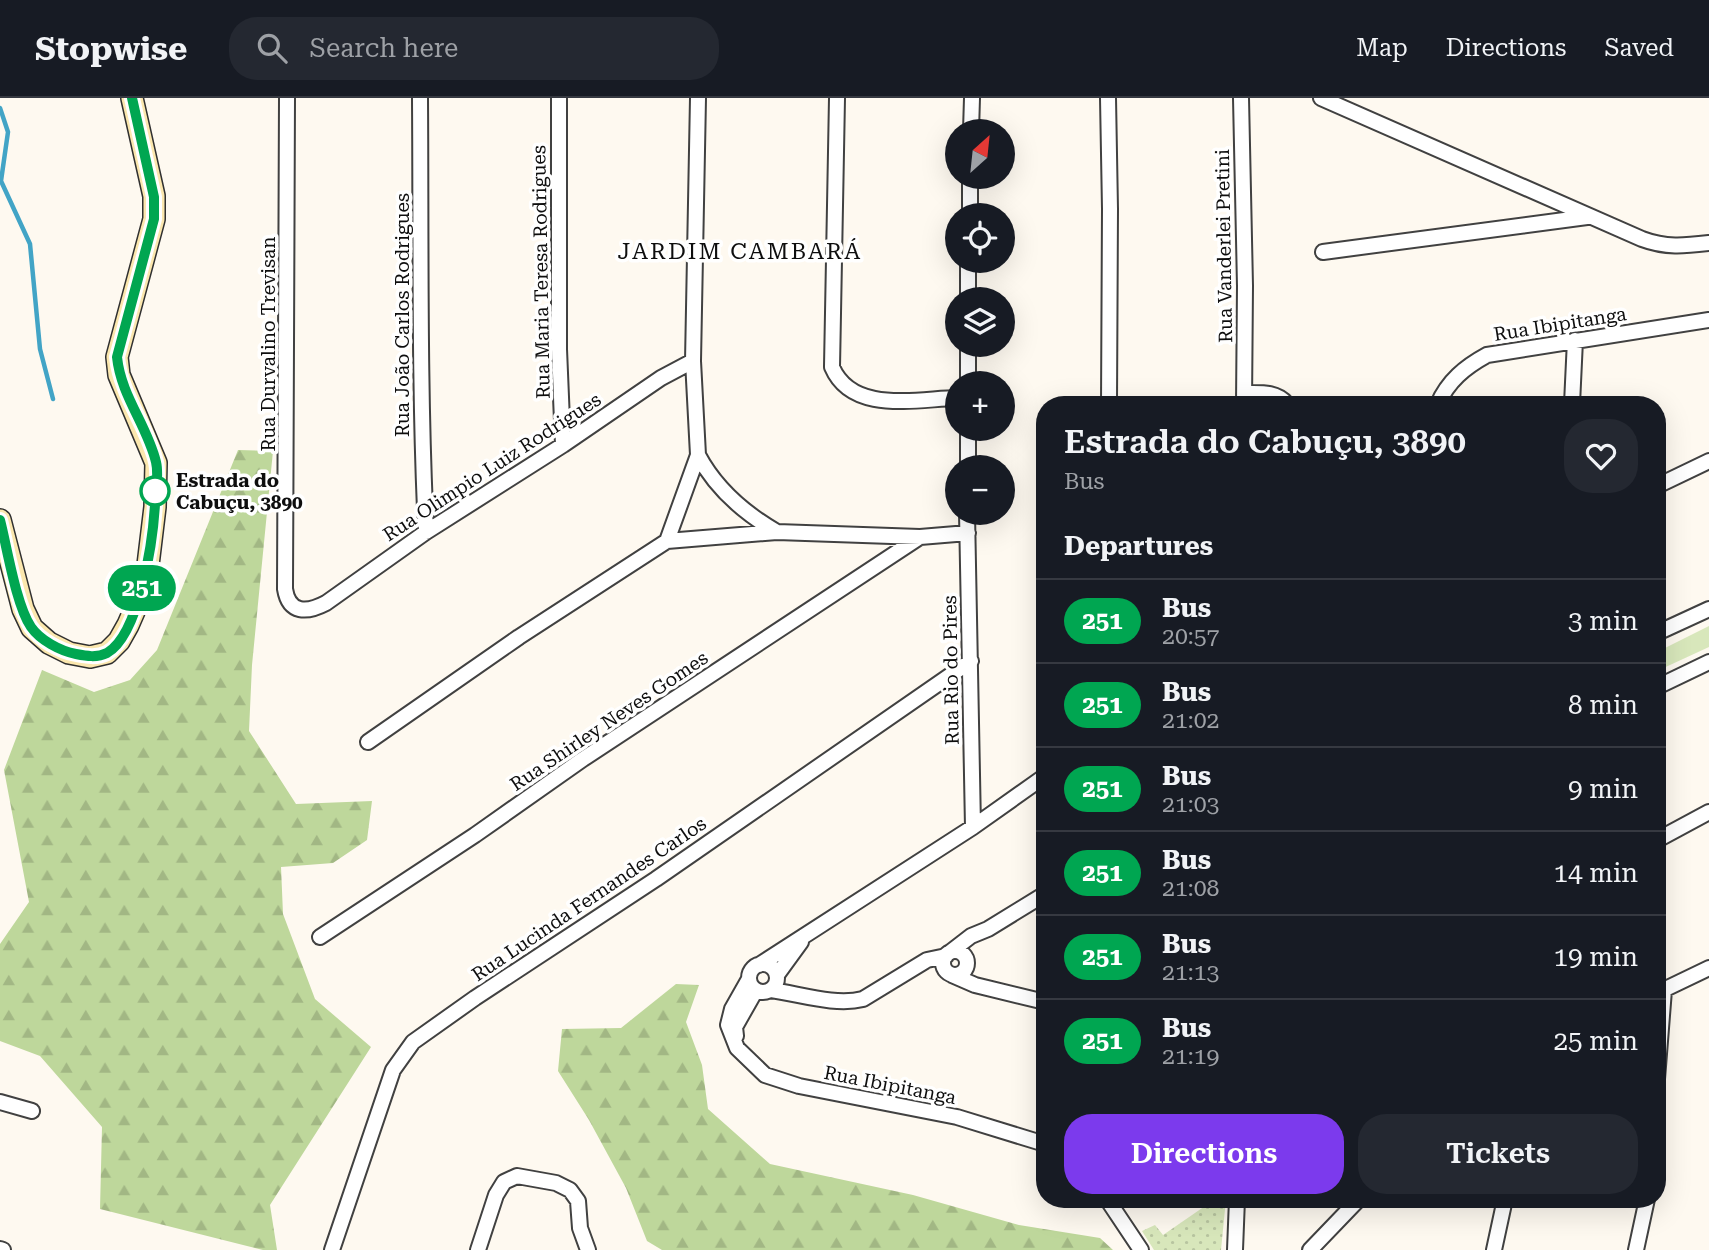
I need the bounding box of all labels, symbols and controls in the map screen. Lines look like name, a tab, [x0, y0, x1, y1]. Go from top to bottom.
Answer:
search box	[229, 17, 719, 80]
text: Stopwise	[35, 29, 187, 68]
icon: search	[253, 29, 291, 67]
text: Search here	[309, 33, 458, 63]
text: Map	[1356, 34, 1408, 62]
text: Directions	[1446, 34, 1566, 62]
text: Saved	[1604, 34, 1674, 62]
north arrow	[945, 119, 1015, 189]
map controls	[945, 119, 1015, 525]
street label: Rua Maria Teresa Rodrigues	[527, 145, 555, 399]
street label: Rua Vanderlei Pretini	[1211, 149, 1237, 343]
street label: Rua João Carlos Rodrigues	[391, 193, 414, 437]
button: locate	[945, 203, 1015, 273]
street label: Rua Durvalino Trevisan	[257, 236, 280, 452]
district label: JARDIM CAMBARÁ	[618, 238, 862, 265]
button: layers	[945, 287, 1015, 357]
street label: Rua Ibipitanga	[1492, 302, 1629, 346]
button: +	[945, 371, 1015, 441]
street label: Rua Olimpio Luiz Rodrigues	[379, 388, 605, 546]
button: heart	[1564, 419, 1638, 493]
text: Estrada do Cabuçu, 3890	[1064, 422, 1466, 461]
button: −	[945, 455, 1015, 525]
text: Bus	[1064, 468, 1104, 495]
place label: Estrada do Cabuçu, 3890	[176, 469, 303, 514]
marker: Estrada do Cabuçu, 3890	[140, 476, 170, 506]
text: Departures	[1064, 531, 1213, 561]
line badge: 251	[102, 565, 182, 611]
text: 251	[122, 574, 162, 602]
text: Bus	[1162, 593, 1211, 623]
street label: Rua Rio do Pires	[938, 595, 964, 745]
text: 3 min	[1568, 606, 1638, 636]
text: 251	[1082, 607, 1123, 635]
text: 20:57	[1162, 623, 1219, 650]
street label: Rua Shirley Neves Gomes	[506, 646, 712, 796]
text: Bus	[1162, 677, 1211, 707]
text: 8 min	[1568, 690, 1638, 720]
text: 251	[1082, 691, 1123, 719]
text: 21:02	[1162, 707, 1219, 734]
text: Bus	[1162, 761, 1211, 791]
text: 9 min	[1568, 774, 1638, 804]
text: 251	[1082, 775, 1123, 803]
text: 21:03	[1162, 791, 1219, 818]
street label: Rua Lucinda Fernandes Carlos	[467, 812, 711, 986]
text: Bus	[1162, 845, 1211, 875]
text: 14 min	[1554, 858, 1638, 888]
text: 251	[1082, 859, 1123, 887]
text: 21:08	[1162, 875, 1219, 902]
text: Bus	[1162, 929, 1211, 959]
text: 19 min	[1554, 942, 1638, 972]
text: 251	[1082, 943, 1123, 971]
text: 21:13	[1162, 959, 1219, 986]
text: Bus	[1162, 1013, 1211, 1043]
text: 25 min	[1554, 1026, 1638, 1056]
text: 251	[1082, 1027, 1123, 1055]
text: 21:19	[1162, 1043, 1219, 1070]
street label: Rua Ibipitanga	[822, 1061, 959, 1109]
button: Directions	[1064, 1114, 1344, 1194]
button: Tickets	[1358, 1114, 1638, 1194]

